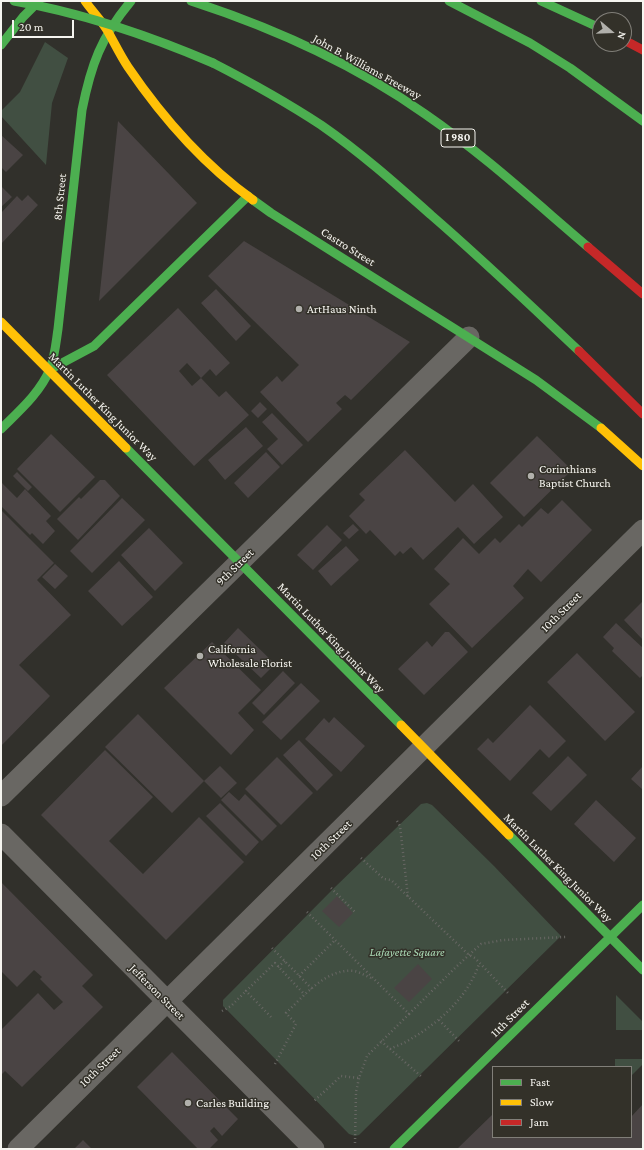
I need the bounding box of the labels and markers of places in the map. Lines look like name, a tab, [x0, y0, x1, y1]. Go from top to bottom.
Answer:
place label: ArtHaus Ninth	[307, 302, 377, 316]
marker: ArtHaus Ninth	[294, 304, 304, 314]
place label: Corinthians Baptist Church	[539, 462, 611, 490]
marker: Corinthians Baptist Church	[526, 471, 536, 481]
place label: California Wholesale Florist	[208, 642, 292, 670]
marker: California Wholesale Florist	[195, 651, 205, 661]
place label: Carles Building	[196, 1096, 269, 1110]
marker: Carles Building	[183, 1098, 193, 1108]

